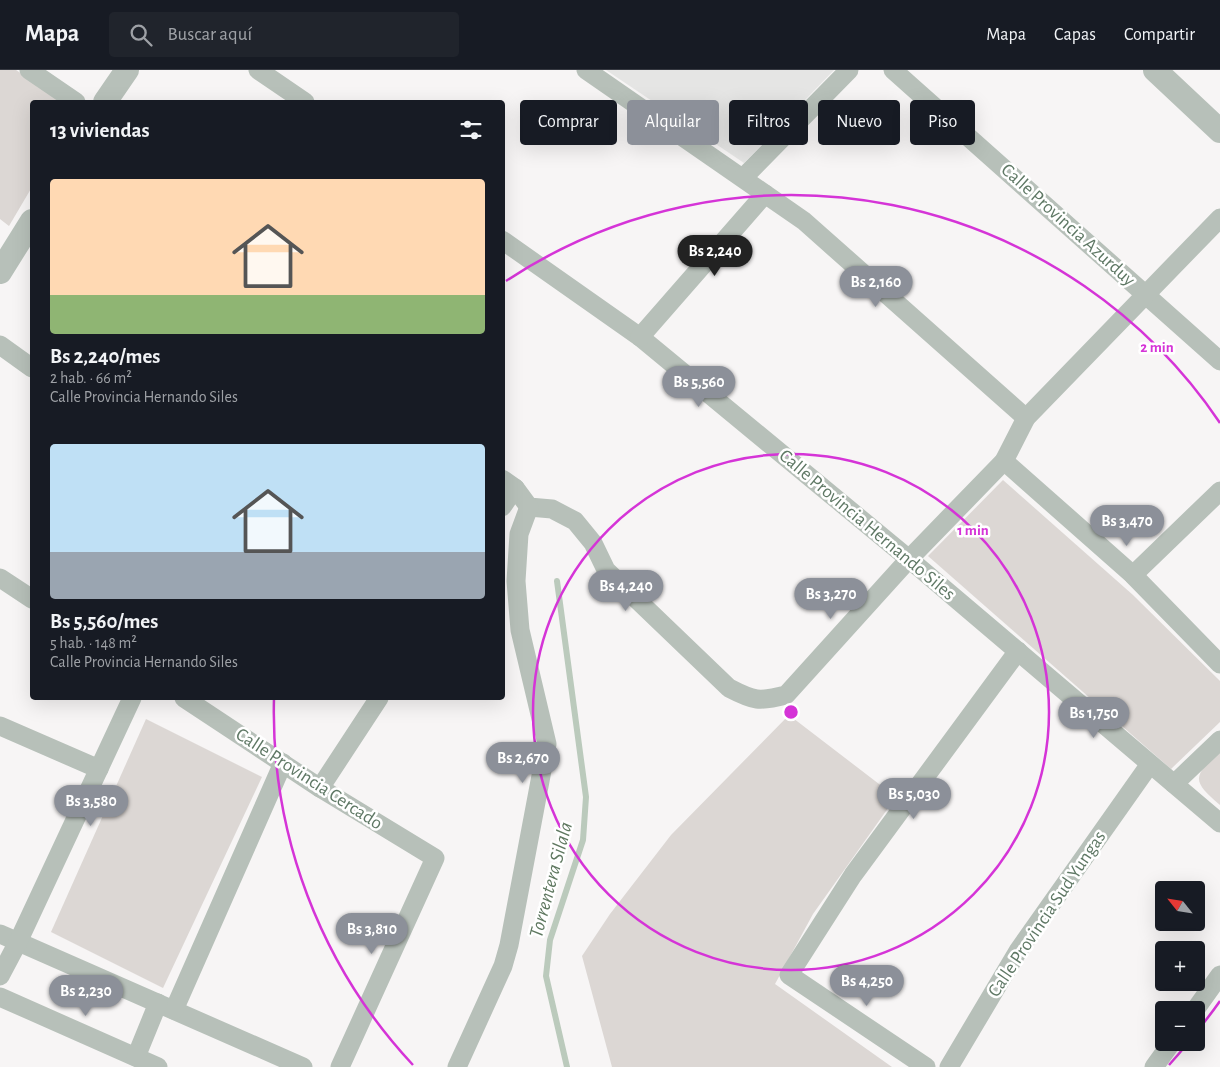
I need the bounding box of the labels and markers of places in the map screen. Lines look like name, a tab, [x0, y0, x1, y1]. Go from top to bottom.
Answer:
pin: Bs 2,240	[663, 234, 767, 277]
pin: Bs 2,160	[824, 266, 928, 308]
pin: Bs 5,560	[647, 366, 751, 408]
pin: Bs 3,470	[1075, 504, 1179, 547]
pin: Bs 4,240	[574, 570, 678, 612]
pin: Bs 3,270	[779, 578, 883, 620]
pin: Bs 1,750	[1042, 696, 1146, 739]
centre of rings	[782, 703, 800, 721]
pin: Bs 2,670	[471, 742, 575, 784]
pin: Bs 5,030	[862, 778, 966, 820]
pin: Bs 3,580	[39, 784, 143, 827]
pin: Bs 3,810	[320, 912, 424, 955]
pin: Bs 4,250	[815, 964, 919, 1007]
pin: Bs 2,230	[34, 974, 138, 1017]

